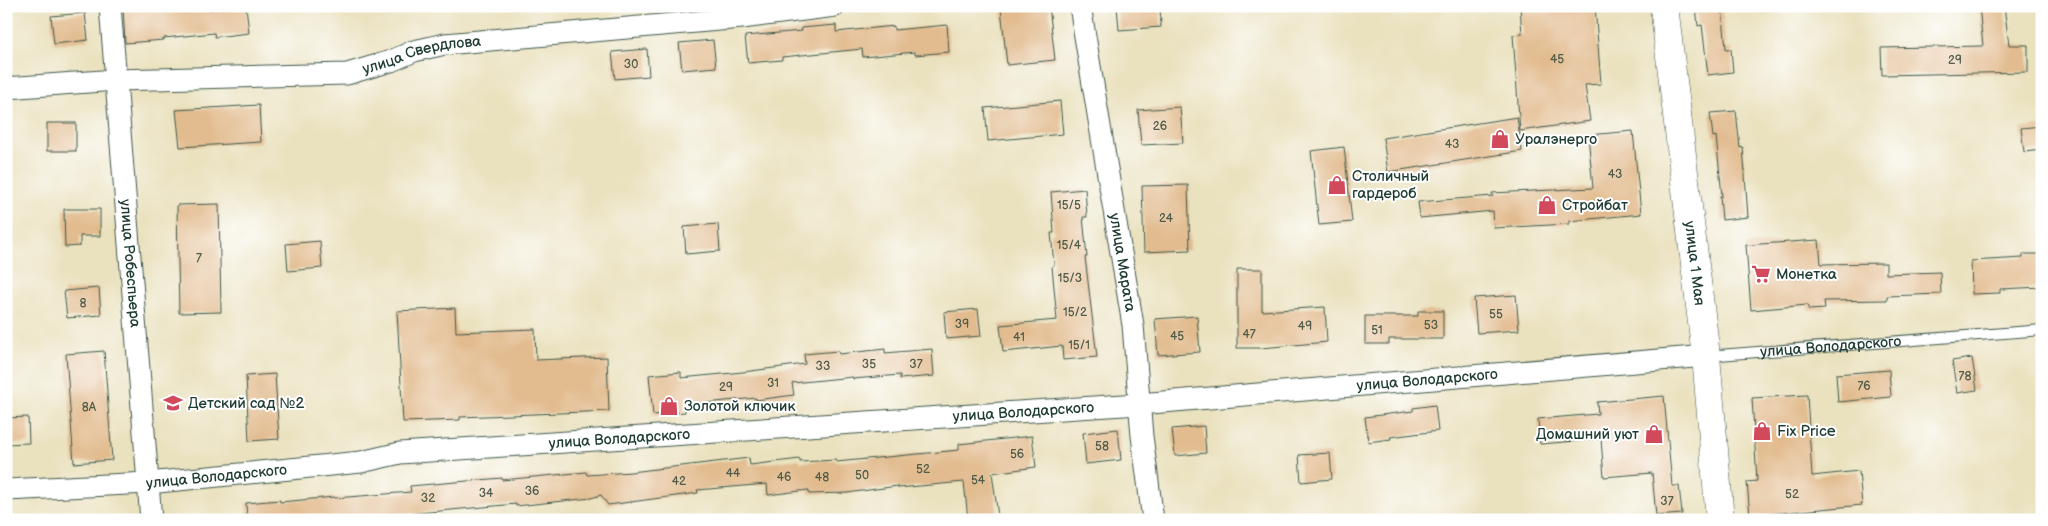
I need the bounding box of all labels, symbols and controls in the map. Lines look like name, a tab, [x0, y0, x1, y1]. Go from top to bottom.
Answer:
street label: улица Свердлова	[360, 32, 482, 79]
house number: 45	[1550, 52, 1564, 67]
house number: 29	[1948, 53, 1962, 68]
house number: 30	[624, 57, 638, 72]
house number: 26	[1153, 119, 1167, 134]
shop icon: Уралэнерго	[1489, 128, 1511, 150]
place label: Уралэнерго	[1515, 130, 1597, 149]
house number: 43	[1445, 137, 1459, 152]
place label: Столичный гардероб	[1352, 167, 1429, 203]
house number: 43	[1608, 167, 1622, 182]
shop icon: Столичный гардероб	[1326, 174, 1348, 196]
shop icon: Стройбат	[1536, 194, 1558, 216]
place label: Стройбат	[1562, 196, 1628, 215]
street label: улица Робеспьера	[115, 198, 145, 328]
house number: 15/5	[1057, 198, 1081, 213]
house number: 24	[1159, 211, 1174, 226]
street label: улица Марата	[1105, 212, 1140, 314]
street label: улица 1 Мая	[1680, 220, 1709, 307]
house number: 15/4	[1057, 238, 1082, 253]
house number: 7	[196, 251, 202, 266]
supermarket icon: Монетка	[1750, 263, 1772, 285]
place label: Монетка	[1776, 265, 1837, 284]
house number: 15/3	[1058, 271, 1082, 286]
house number: 8	[80, 296, 87, 311]
house number: 15/2	[1063, 305, 1087, 320]
house number: 55	[1489, 307, 1503, 322]
house number: 39	[955, 317, 969, 332]
house number: 53	[1424, 318, 1438, 333]
house number: 49	[1298, 319, 1312, 334]
house number: 51	[1371, 323, 1383, 338]
house number: 47	[1242, 327, 1256, 342]
house number: 45	[1170, 329, 1184, 344]
house number: 41	[1013, 330, 1025, 345]
street label: улица Володарского	[1759, 332, 1902, 362]
house number: 15/1	[1068, 338, 1090, 353]
house number: 35	[862, 357, 876, 372]
house number: 37	[909, 357, 923, 372]
house number: 33	[816, 359, 830, 374]
street label: улица Володарского	[1356, 365, 1499, 396]
house number: 78	[1959, 369, 1971, 384]
house number: 31	[767, 376, 779, 391]
house number: 76	[1857, 379, 1871, 394]
house number: 29	[719, 380, 733, 395]
school or university icon: Детский сад №2	[162, 392, 184, 414]
place label: Детский сад №2	[188, 394, 304, 413]
shop icon: Золотой ключик	[658, 395, 680, 417]
place label: Золотой ключик	[684, 397, 795, 416]
street label: улица Володарского	[952, 398, 1095, 426]
house number: 8А	[82, 400, 97, 415]
shop icon: Fix Price	[1751, 420, 1773, 442]
place label: Fix Price	[1777, 422, 1836, 441]
shop icon: Домашний уют	[1643, 423, 1665, 445]
street label: улица Володарского	[548, 425, 691, 453]
place label: Домашний уют	[1536, 425, 1639, 444]
house number: 58	[1095, 439, 1109, 454]
house number: 56	[1010, 447, 1024, 462]
street label: улица Володарского	[145, 460, 288, 493]
house number: 52	[916, 462, 930, 477]
house number: 44	[726, 466, 741, 481]
house number: 50	[855, 468, 869, 483]
house number: 46	[777, 470, 791, 485]
house number: 48	[815, 470, 829, 485]
house number: 54	[971, 473, 986, 488]
house number: 42	[672, 474, 686, 489]
house number: 36	[525, 484, 539, 499]
house number: 34	[479, 486, 494, 501]
house number: 52	[1785, 487, 1799, 502]
house number: 32	[421, 491, 435, 506]
house number: 37	[1660, 494, 1674, 509]

